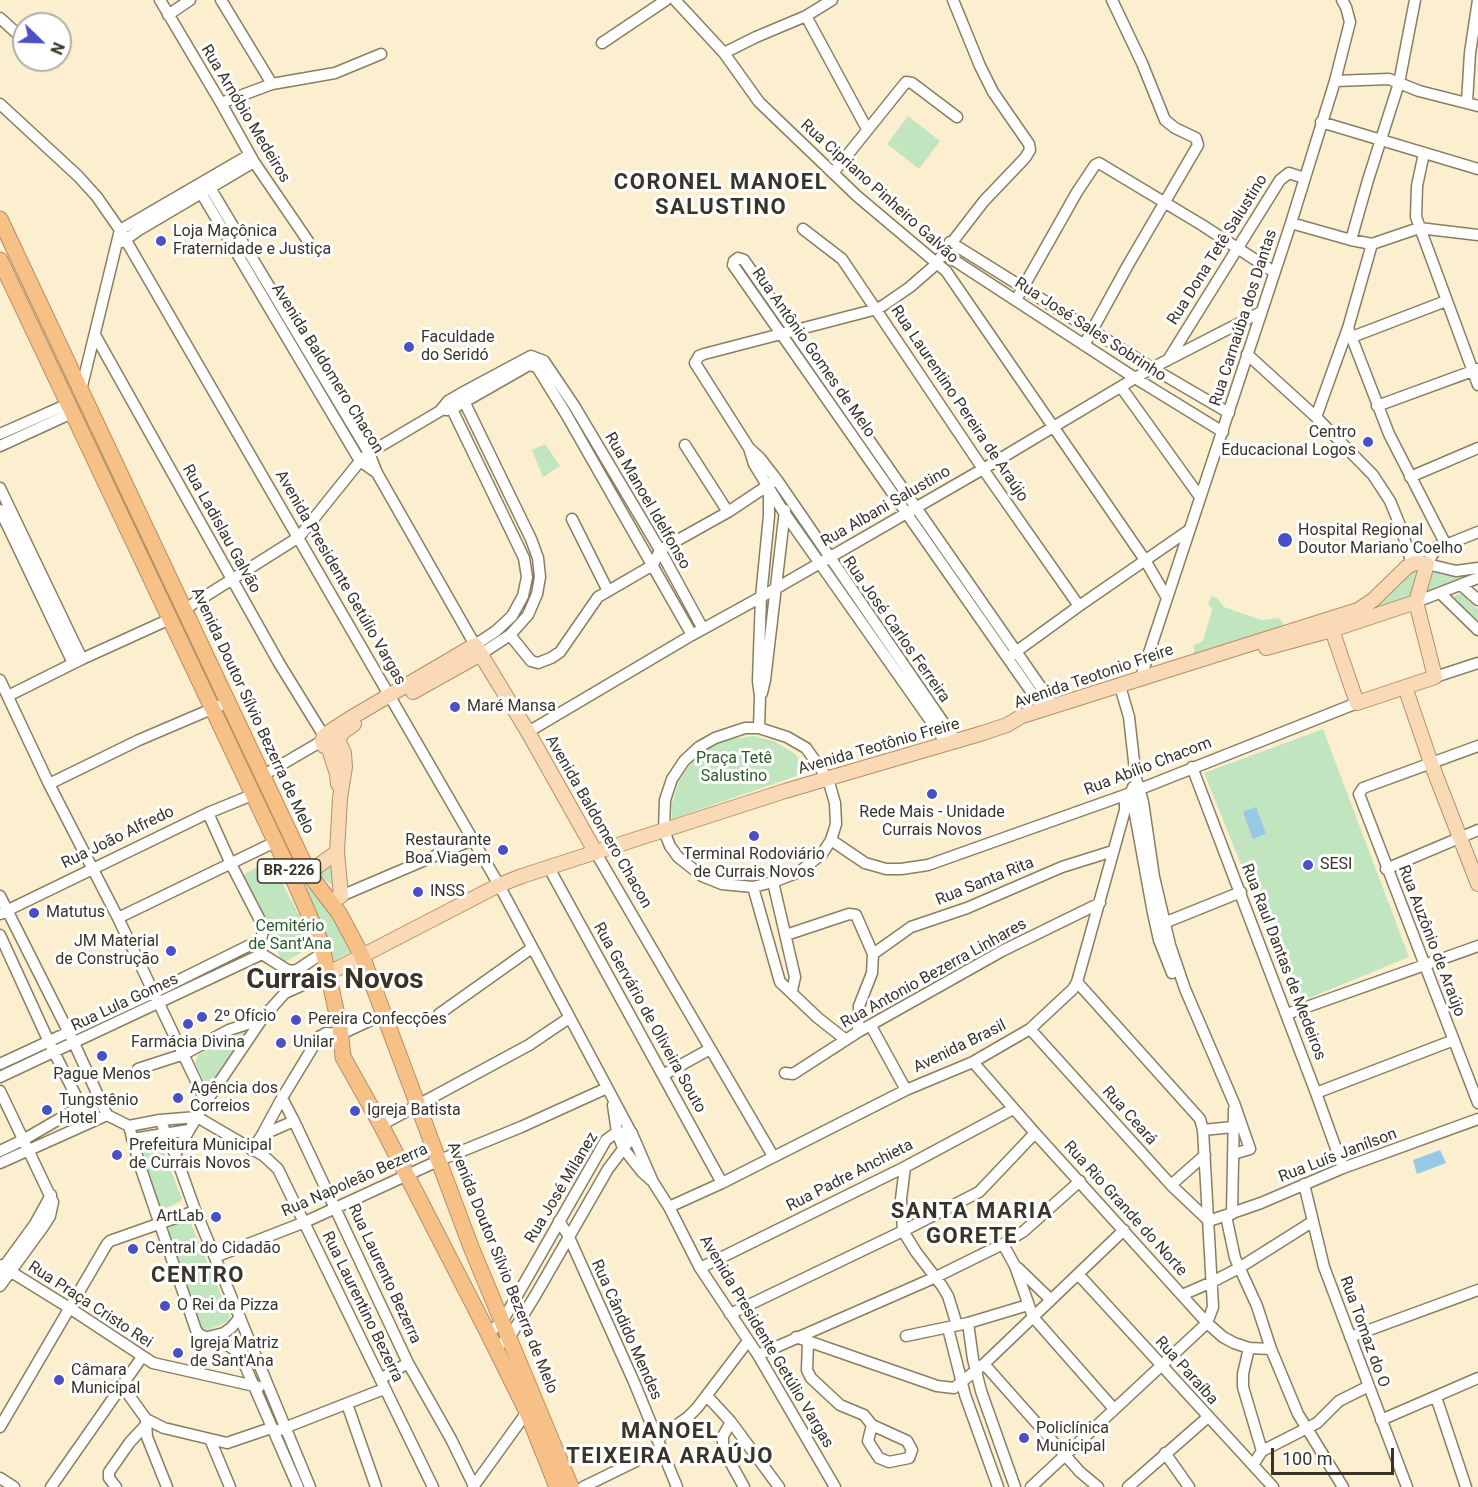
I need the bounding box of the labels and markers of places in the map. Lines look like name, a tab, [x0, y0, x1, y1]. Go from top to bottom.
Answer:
place label: Loja Maçônica Fraternidade e Justiça	[173, 222, 331, 260]
marker: Loja Maçônica Fraternidade e Justiça	[154, 234, 168, 248]
place label: Faculdade do Seridó	[421, 328, 495, 366]
marker: Faculdade do Seridó	[402, 340, 416, 354]
place label: Centro Educacional Logos	[1221, 423, 1356, 461]
marker: Centro Educacional Logos	[1361, 435, 1375, 449]
place label: Hospital Regional Doutor Mariano Coelho	[1298, 521, 1463, 559]
marker: Hospital Regional Doutor Mariano Coelho	[1276, 531, 1294, 549]
place label: Maré Mansa	[467, 697, 556, 717]
marker: Maré Mansa	[448, 700, 462, 714]
marker: Rede Mais - Unidade Currais Novos	[925, 787, 939, 801]
place label: Rede Mais - Unidade Currais Novos	[859, 803, 1005, 841]
marker: Terminal Rodoviário de Currais Novos	[747, 829, 761, 843]
place label: Restaurante Boa Viagem	[405, 831, 491, 869]
marker: Restaurante Boa Viagem	[496, 843, 510, 857]
place label: Terminal Rodoviário de Currais Novos	[683, 845, 825, 883]
place label: SESI	[1320, 855, 1352, 875]
marker: SESI	[1301, 858, 1315, 872]
place label: INSS	[430, 882, 465, 902]
marker: INSS	[411, 885, 425, 899]
place label: Matutus	[46, 903, 105, 923]
marker: Matutus	[27, 906, 41, 920]
place label: JM Material de Construção	[55, 932, 159, 970]
marker: JM Material de Construção	[164, 944, 178, 958]
place label: 2º Ofício	[214, 1007, 276, 1027]
marker: 2º Ofício	[195, 1010, 209, 1024]
place label: Pereira Confecções	[308, 1010, 447, 1030]
marker: Pereira Confecções	[289, 1013, 303, 1027]
marker: Farmácia Divina	[181, 1017, 195, 1031]
place label: Farmácia Divina	[131, 1033, 245, 1053]
place label: Unilar	[293, 1033, 334, 1053]
marker: Unilar	[274, 1036, 288, 1050]
marker: Pague Menos	[95, 1049, 109, 1063]
place label: Pague Menos	[53, 1065, 151, 1085]
place label: Agência dos Correios	[190, 1079, 278, 1117]
place label: Tungstênio Hotel	[59, 1091, 138, 1129]
marker: Agência dos Correios	[171, 1091, 185, 1105]
place label: Igreja Batista	[367, 1101, 461, 1121]
marker: Tungstênio Hotel	[40, 1103, 54, 1117]
marker: Igreja Batista	[348, 1104, 362, 1118]
place label: Prefeitura Municipal de Currais Novos	[129, 1136, 272, 1174]
marker: Prefeitura Municipal de Currais Novos	[110, 1148, 124, 1162]
place label: ArtLab	[156, 1207, 204, 1227]
marker: ArtLab	[209, 1210, 223, 1224]
place label: Central do Cidadão	[145, 1239, 281, 1259]
marker: Central do Cidadão	[126, 1242, 140, 1256]
place label: O Rei da Pizza	[177, 1296, 278, 1316]
marker: O Rei da Pizza	[158, 1299, 172, 1313]
place label: Igreja Matriz de Sant'Ana	[190, 1334, 279, 1372]
marker: Igreja Matriz de Sant'Ana	[171, 1346, 185, 1360]
place label: Câmara Municipal	[71, 1361, 140, 1399]
marker: Câmara Municipal	[52, 1373, 66, 1387]
place label: Policlínica Municipal	[1036, 1419, 1109, 1457]
marker: Policlínica Municipal	[1017, 1431, 1031, 1445]

